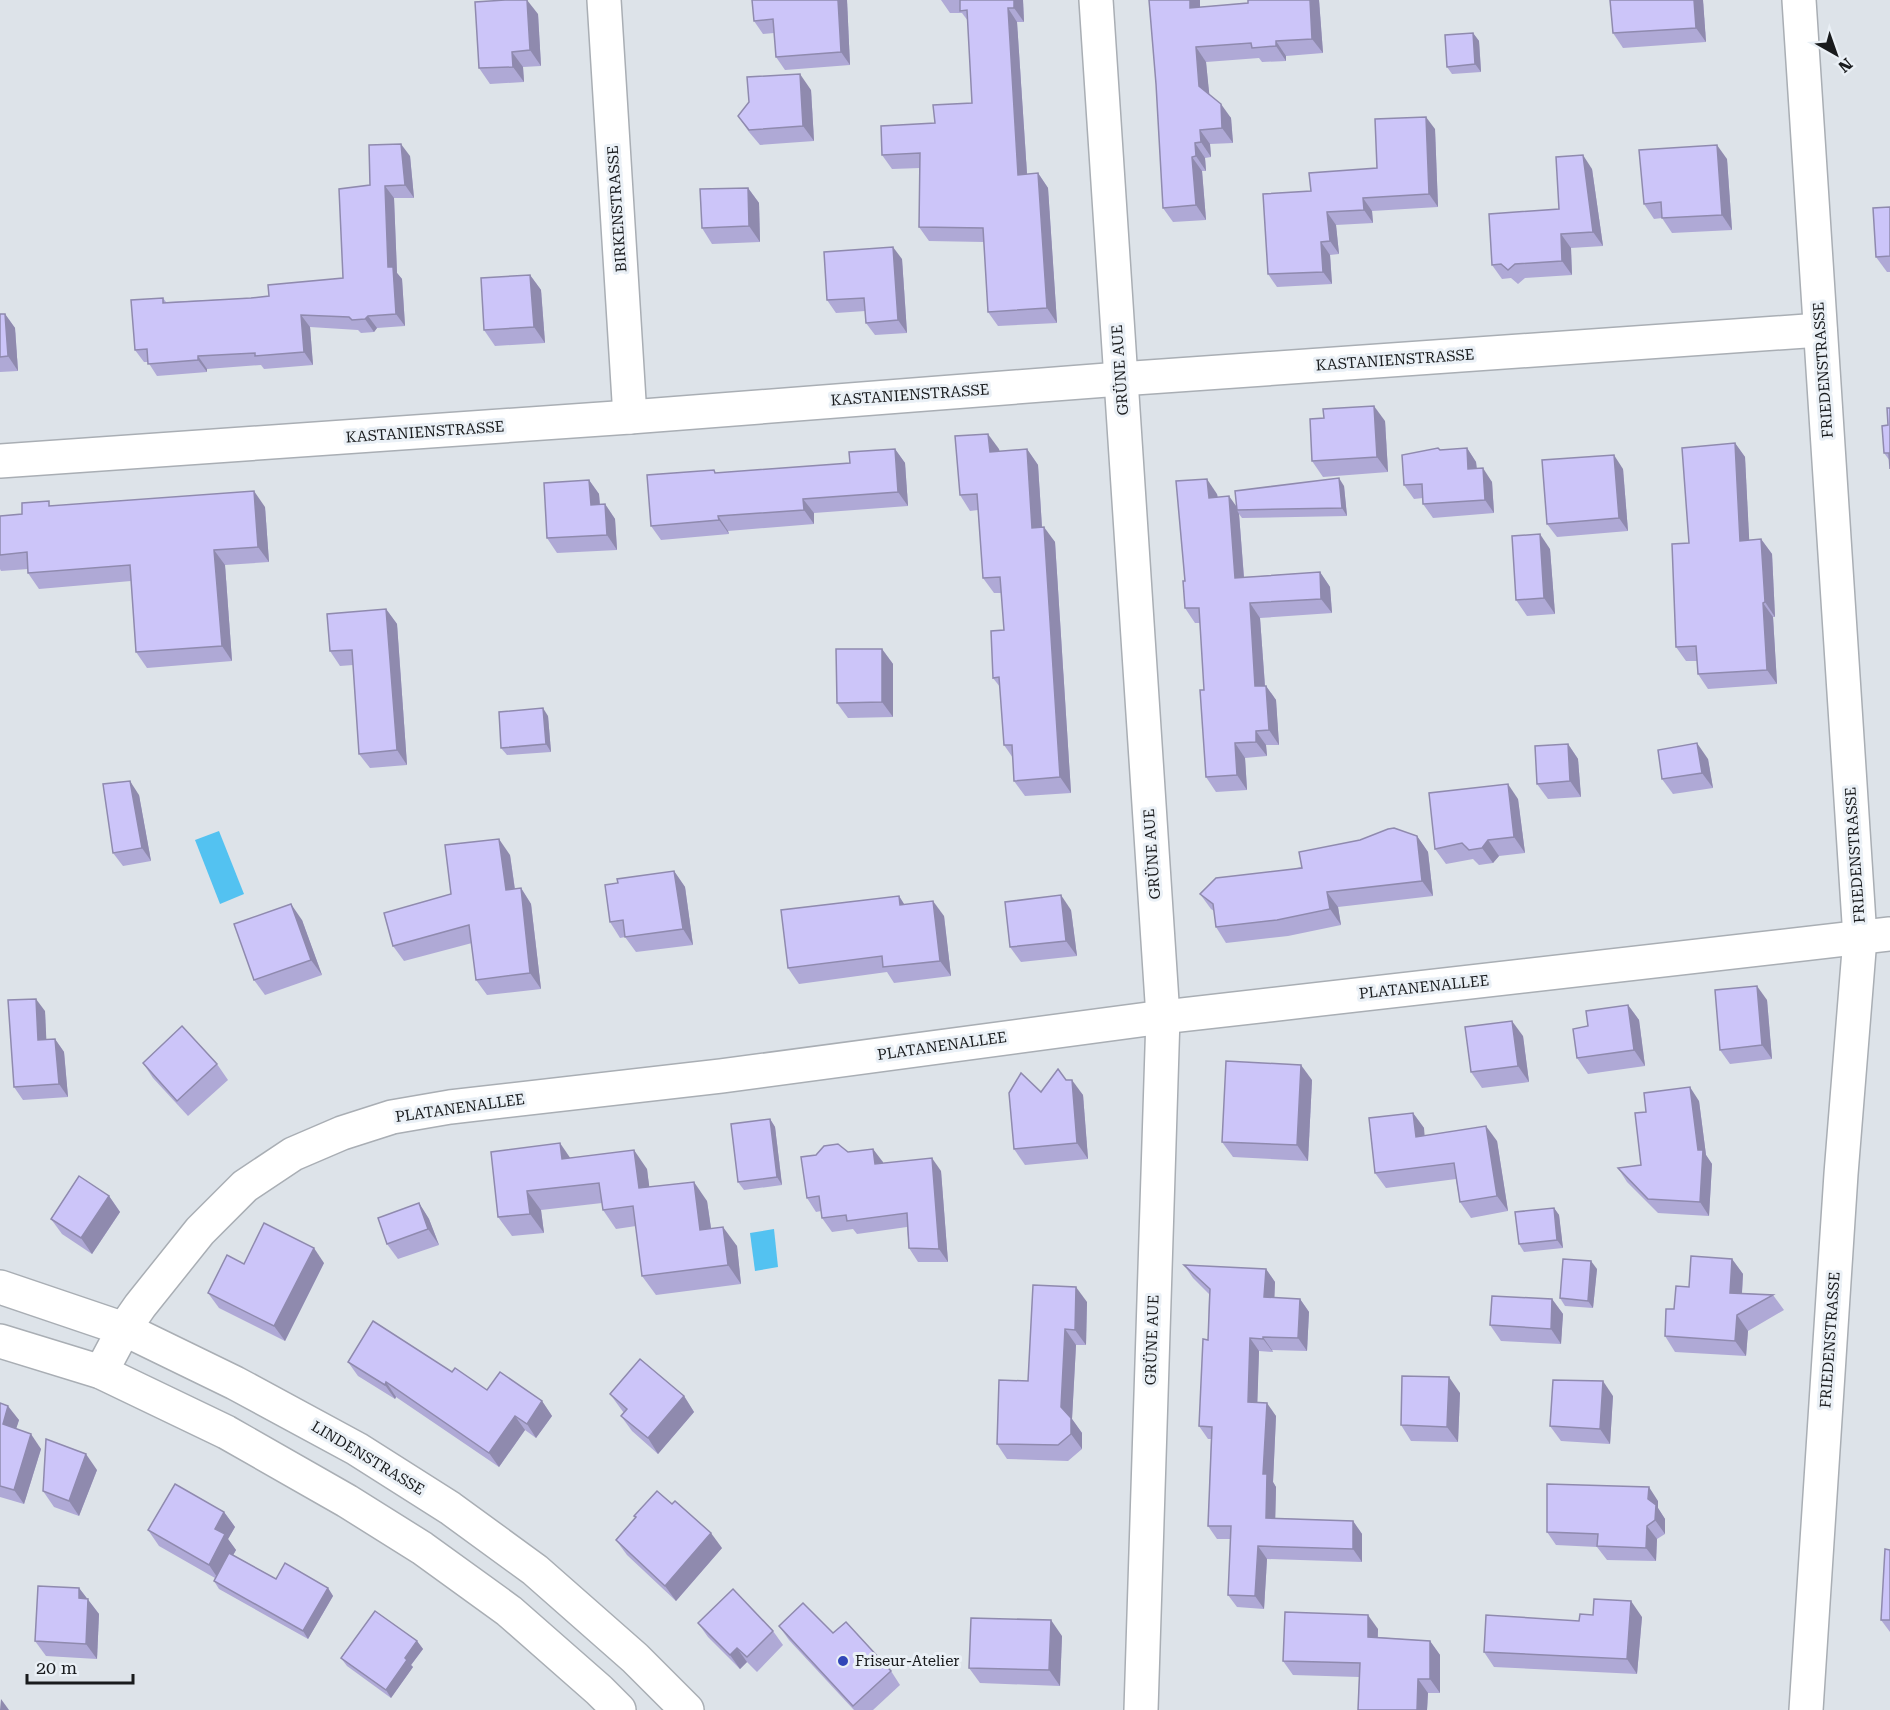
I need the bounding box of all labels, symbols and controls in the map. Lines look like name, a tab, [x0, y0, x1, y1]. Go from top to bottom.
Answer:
north arrow	[1806, 24, 1866, 84]
text: N	[1834, 54, 1856, 76]
street label: BIRKENSTRASSE	[604, 145, 630, 273]
street label: FRIEDENSTRASSE	[1809, 301, 1837, 439]
street label: GRÜNE AUE	[1108, 324, 1132, 416]
street label: KASTANIENSTRASSE	[1315, 345, 1475, 375]
street label: KASTANIENSTRASSE	[830, 380, 990, 410]
street label: KASTANIENSTRASSE	[345, 417, 505, 447]
street label: FRIEDENSTRASSE	[1841, 786, 1869, 924]
street label: GRÜNE AUE	[1140, 808, 1164, 900]
street label: PLATANENALLEE	[1358, 971, 1490, 1003]
street label: PLATANENALLEE	[876, 1028, 1008, 1064]
street label: PLATANENALLEE	[394, 1090, 526, 1126]
street label: FRIEDENSTRASSE	[1816, 1271, 1844, 1409]
street label: GRÜNE AUE	[1141, 1294, 1163, 1386]
street label: LINDENSTRASSE	[308, 1417, 428, 1499]
scale bar	[27, 1647, 134, 1685]
place label: Friseur-Atelier	[855, 1652, 960, 1670]
marker: Friseur-Atelier	[836, 1654, 850, 1668]
text: 20 m	[36, 1657, 77, 1678]

